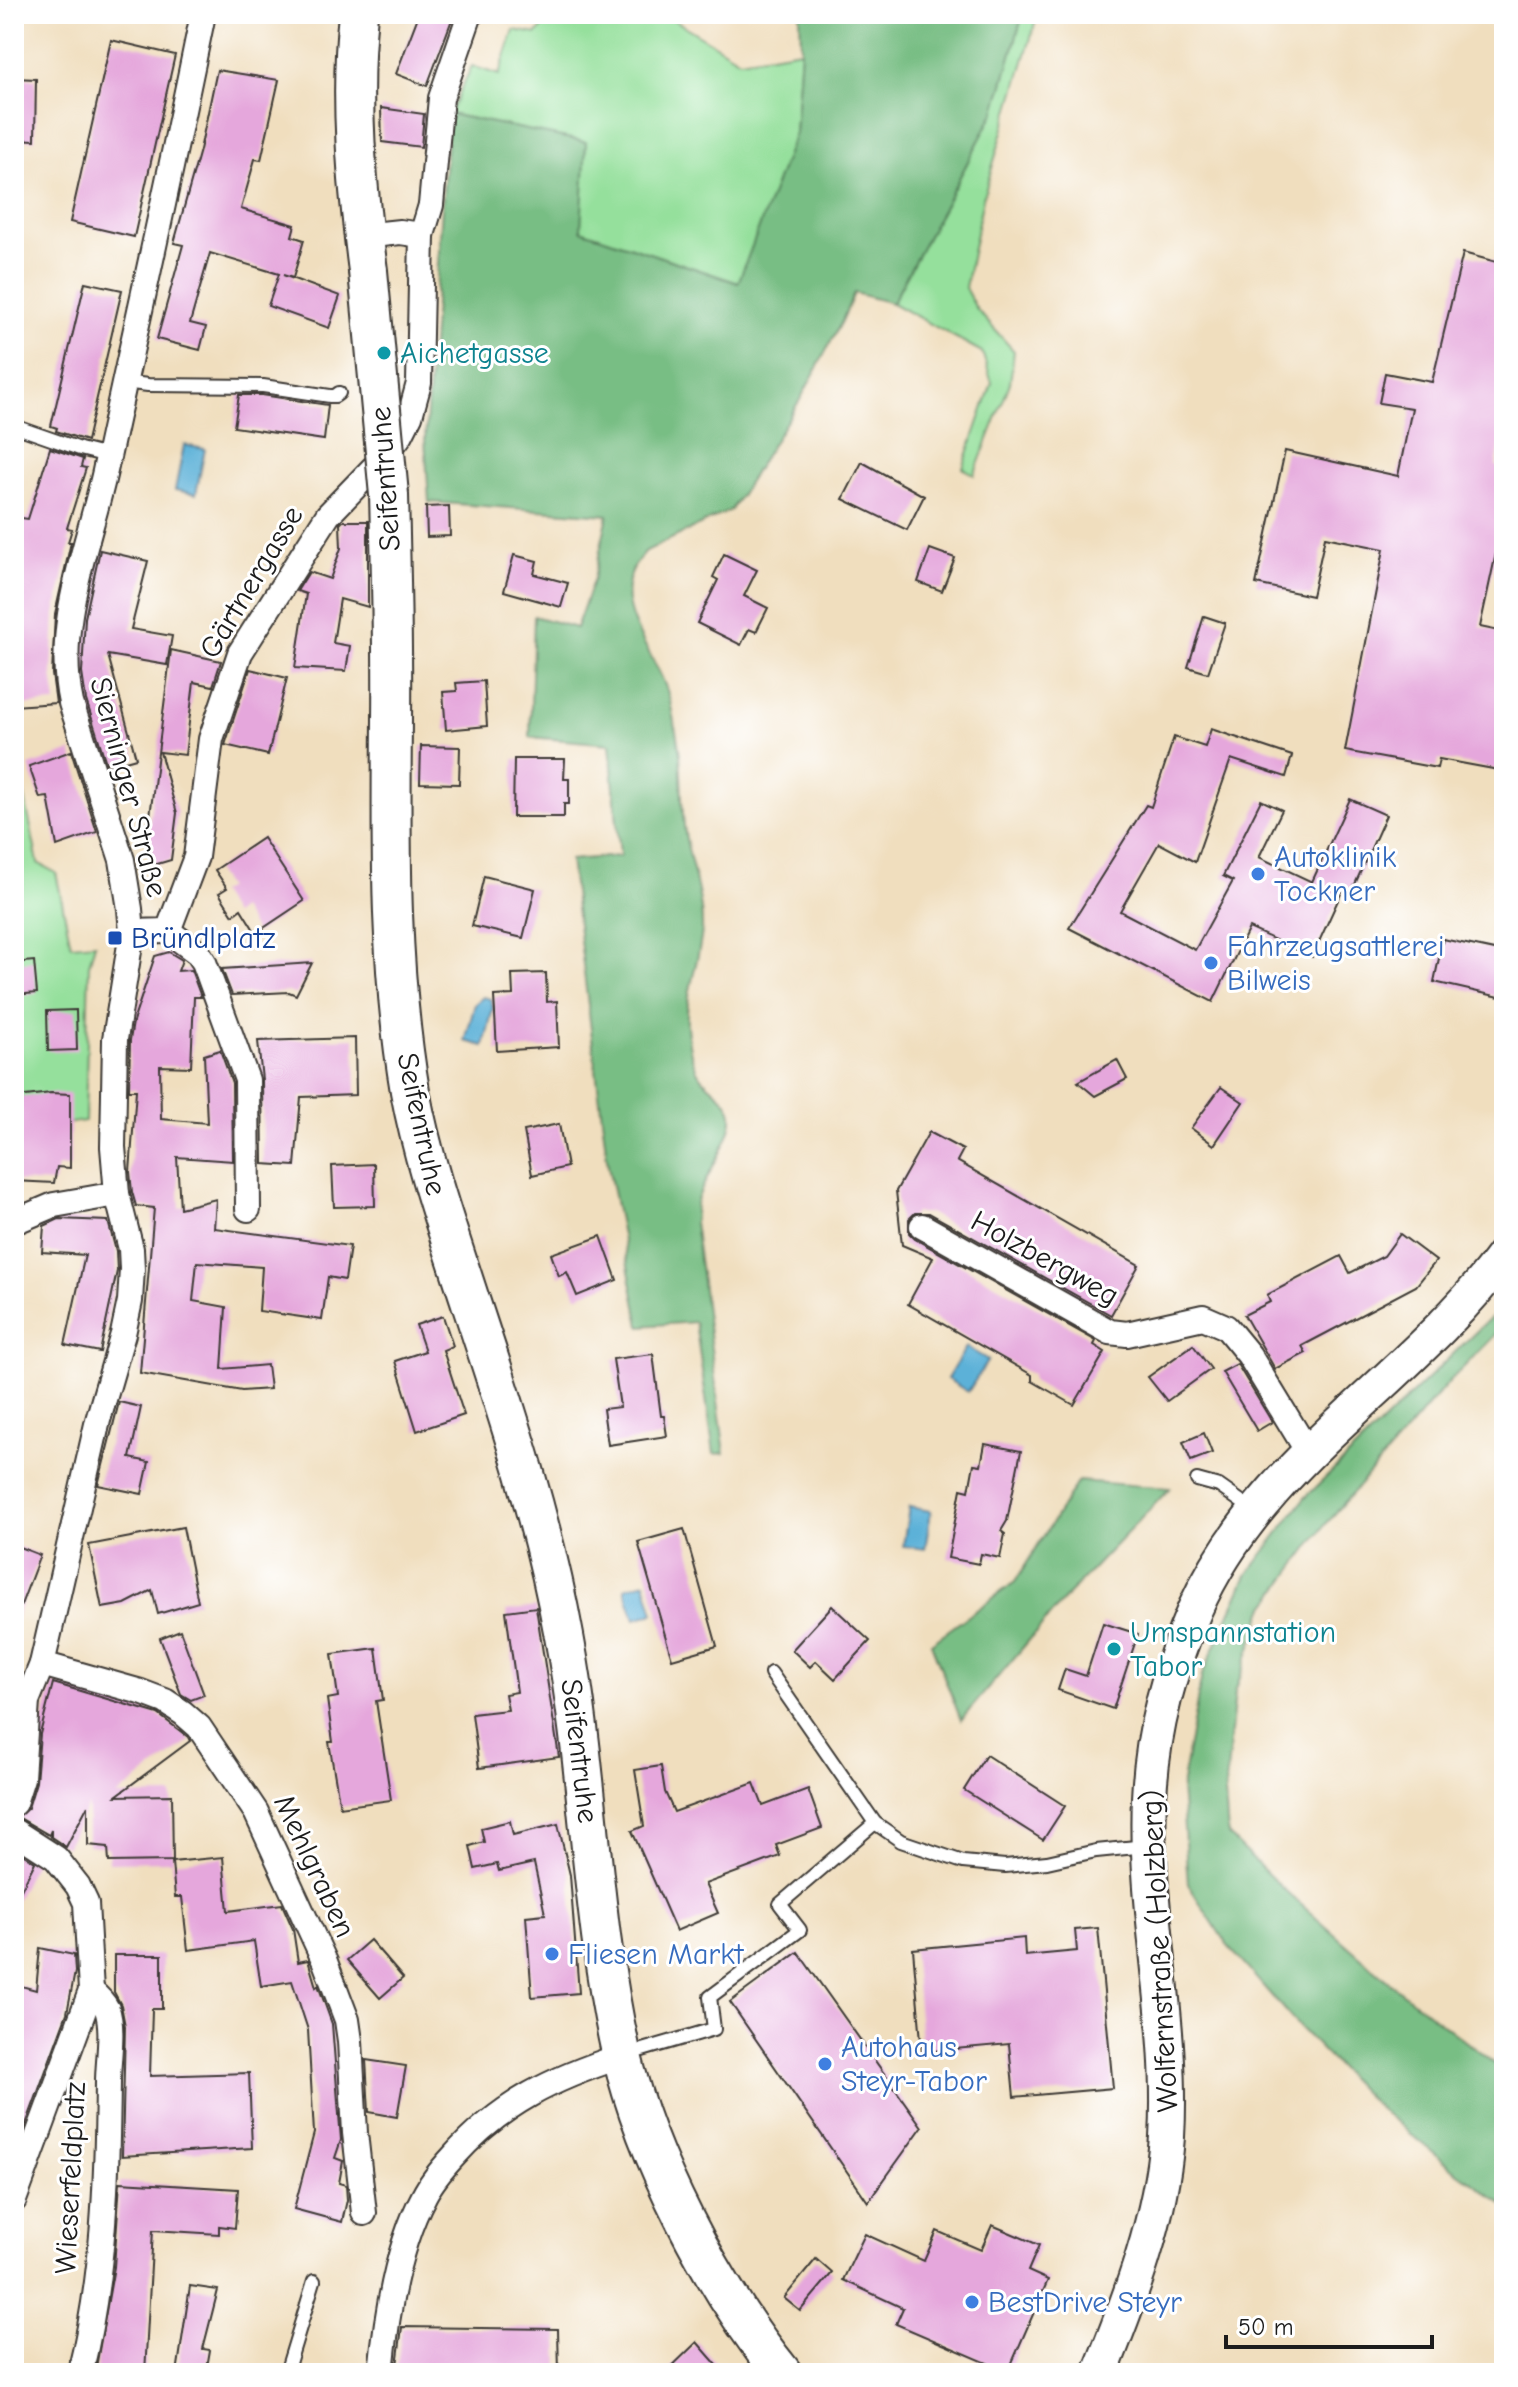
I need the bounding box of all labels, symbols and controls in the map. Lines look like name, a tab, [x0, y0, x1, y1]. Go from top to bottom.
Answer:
place label: Aichetgasse	[400, 336, 549, 371]
marker: Aichetgasse	[375, 344, 393, 362]
street label: Seifentruhe	[363, 406, 408, 552]
street label: Gärtnergasse	[192, 500, 311, 665]
street label: Sierninger Straße	[82, 673, 175, 901]
place label: Autoklinik Tockner	[1274, 840, 1397, 909]
marker: Autoklinik Tockner	[1249, 865, 1267, 883]
place label: Bründlplatz	[131, 921, 275, 956]
marker: Bründlplatz	[106, 929, 124, 947]
place label: Fahrzeugsattlerei Bilweis	[1227, 929, 1444, 998]
marker: Fahrzeugsattlerei Bilweis	[1202, 954, 1220, 972]
street label: Seifentruhe	[389, 1050, 454, 1199]
street label: Holzbergweg	[965, 1204, 1125, 1313]
place label: Umspannstation Tabor	[1130, 1615, 1336, 1684]
marker: Umspannstation Tabor	[1105, 1640, 1123, 1658]
street label: Seifentruhe	[553, 1677, 606, 1825]
street label: Mehlgraben	[266, 1789, 363, 1943]
street label: Wolfernstraße (Holzberg)	[1134, 1789, 1185, 2113]
place label: Fliesen Markt	[568, 1937, 745, 1972]
marker: Fliesen Markt	[543, 1945, 561, 1963]
place label: Autohaus Steyr-Tabor	[841, 2030, 987, 2099]
marker: Autohaus Steyr-Tabor	[816, 2055, 834, 2073]
street label: Wieserfeldplatz	[48, 2081, 93, 2275]
place label: BestDrive Steyr	[988, 2285, 1182, 2320]
marker: BestDrive Steyr	[963, 2293, 981, 2311]
scale bar	[1226, 2299, 1432, 2349]
text: 50 m	[1238, 2313, 1294, 2341]

